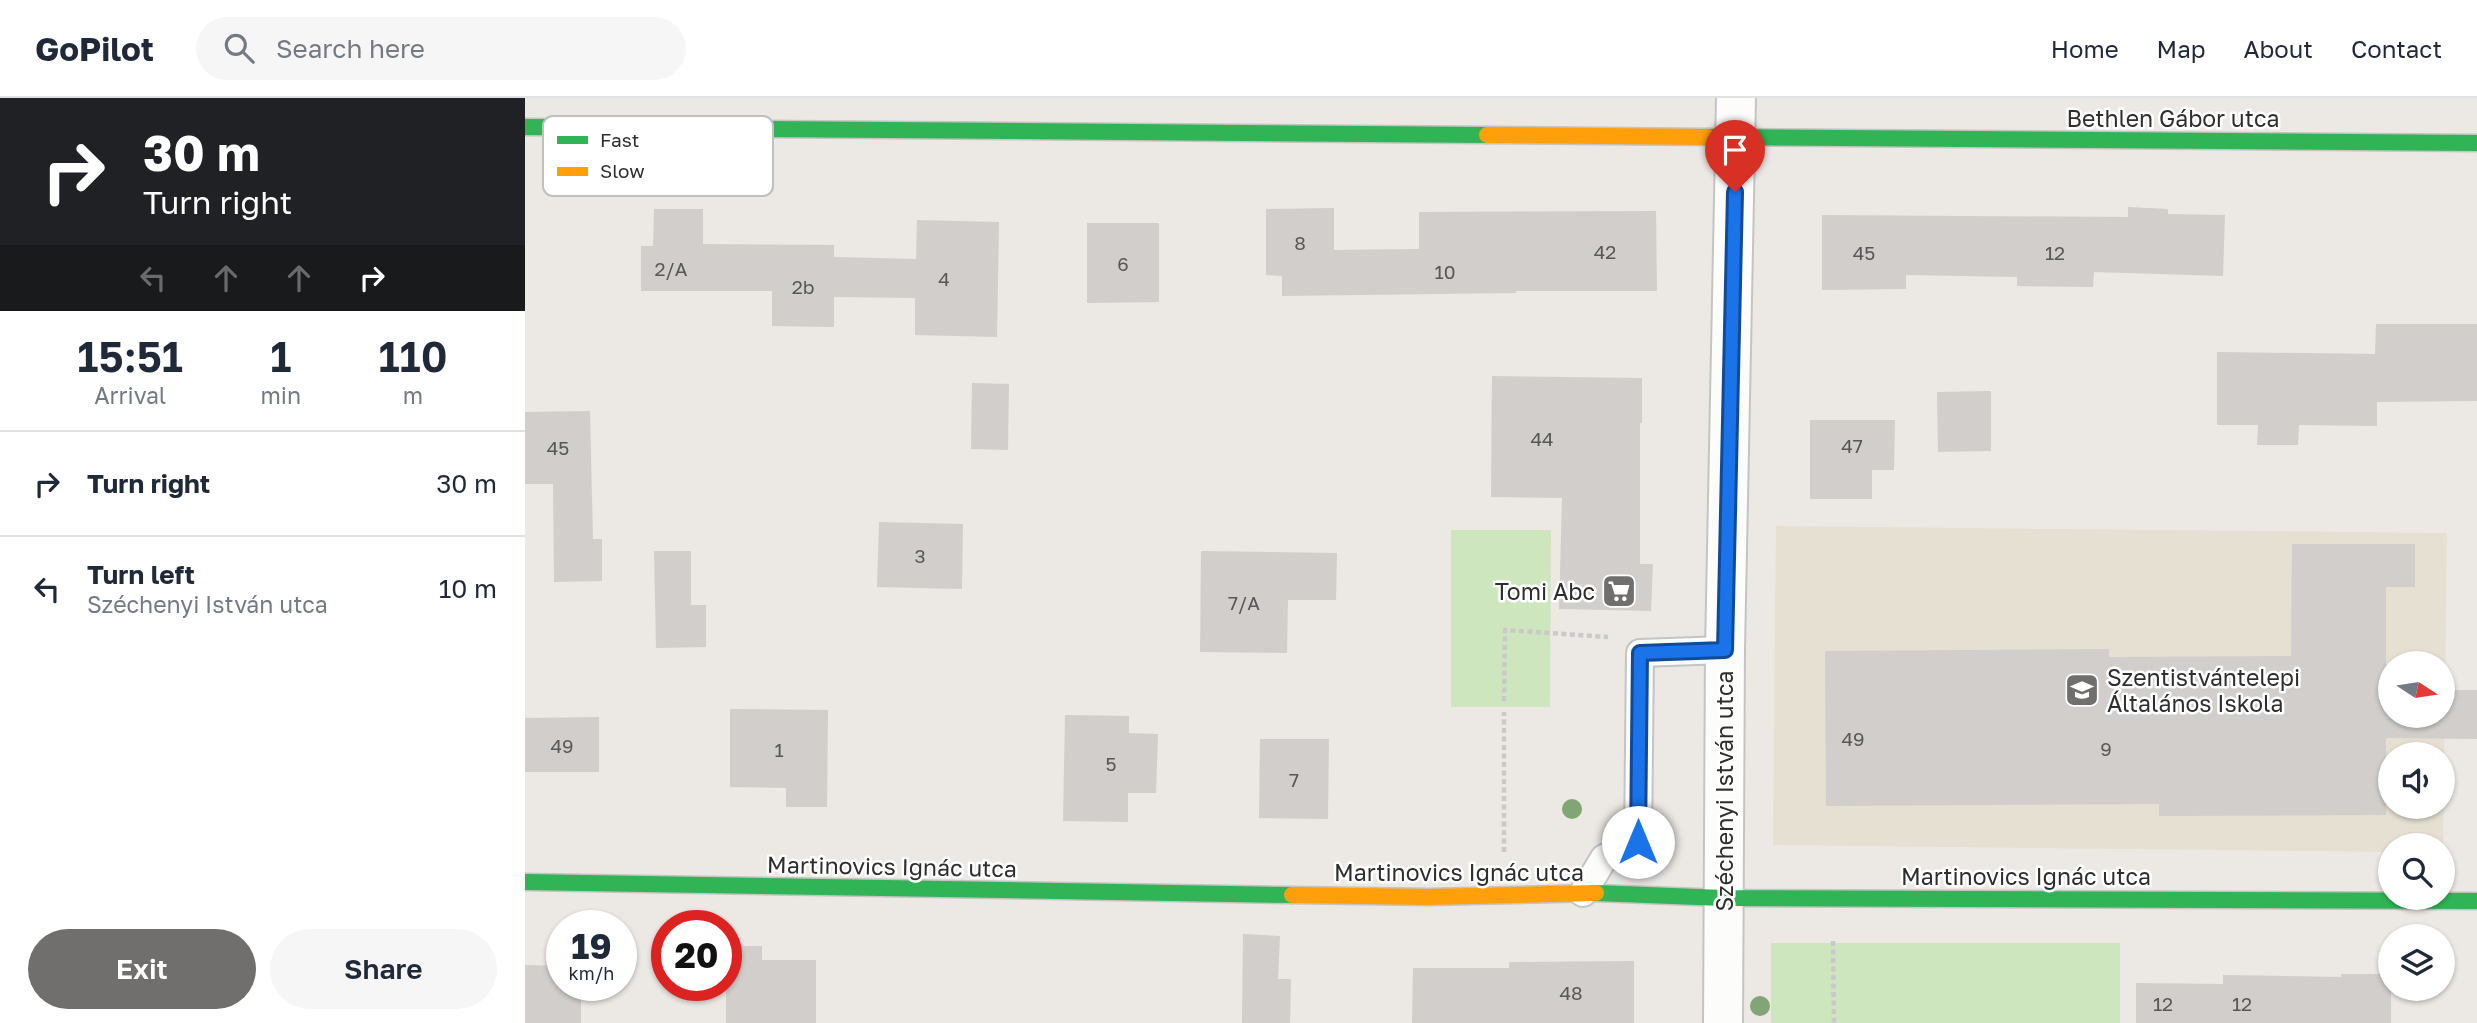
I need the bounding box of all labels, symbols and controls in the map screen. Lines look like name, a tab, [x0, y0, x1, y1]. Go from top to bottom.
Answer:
search box	[196, 17, 686, 80]
text: GoPilot	[35, 29, 154, 68]
icon: search	[220, 29, 258, 67]
text: Search here	[276, 33, 425, 64]
text: Home	[2051, 34, 2119, 63]
text: Map	[2157, 34, 2206, 63]
text: About	[2244, 34, 2313, 63]
text: Contact	[2351, 34, 2442, 63]
street label: Bethlen Gábor utca	[2067, 104, 2279, 132]
legend	[543, 116, 773, 196]
pin	[1705, 120, 1765, 192]
text: 30 m	[143, 123, 260, 182]
icon: right	[28, 126, 119, 217]
text: Fast	[600, 128, 639, 151]
icon: arrive	[1716, 131, 1754, 169]
text: Slow	[600, 159, 645, 182]
text: Turn right	[143, 183, 292, 221]
house number: 8	[1294, 231, 1306, 254]
house number: 42	[1594, 240, 1616, 263]
house number: 45	[1853, 241, 1875, 264]
house number: 12	[2045, 241, 2065, 264]
house number: 6	[1117, 252, 1129, 275]
house number: 2/A	[655, 257, 688, 280]
icon: left	[134, 259, 172, 297]
icon: ahead	[207, 259, 245, 297]
icon: ahead	[280, 259, 318, 297]
icon: right	[353, 259, 391, 297]
house number: 10	[1435, 260, 1456, 283]
house number: 4	[938, 267, 950, 290]
house number: 2b	[792, 275, 814, 298]
text: 15:51	[77, 331, 183, 381]
text: 1	[270, 331, 291, 381]
text: 110	[378, 331, 448, 381]
text: Arrival	[94, 381, 166, 409]
text: min	[260, 381, 301, 409]
text: m	[403, 381, 423, 409]
house number: 44	[1530, 427, 1554, 450]
house number: 47	[1841, 434, 1863, 457]
house number: 45	[547, 436, 569, 459]
icon: right	[28, 465, 66, 503]
text: Turn right	[87, 468, 210, 499]
text: 30 m	[436, 468, 497, 499]
house number: 3	[914, 544, 926, 567]
text: Turn left	[87, 559, 195, 590]
icon: left	[28, 570, 66, 608]
supermarket icon: Tomi Abc	[1600, 572, 1638, 610]
text: 10 m	[439, 573, 497, 604]
place label: Tomi Abc	[1495, 577, 1595, 605]
text: Széchenyi István utca	[87, 590, 328, 618]
house number: 7/A	[1228, 591, 1260, 614]
north arrow	[2378, 651, 2455, 728]
map controls	[2378, 651, 2455, 1001]
place label: Szentistvántelepi Általános Iskola	[2107, 663, 2300, 717]
street label: Széchenyi István utca	[1710, 671, 1738, 911]
school or university icon: Szentistvántelepi Általános Iskola	[2063, 671, 2101, 709]
house number: 49	[1841, 727, 1865, 750]
house number: 49	[550, 734, 574, 757]
house number: 9	[2100, 737, 2112, 760]
house number: 1	[774, 738, 784, 761]
button: sound	[2378, 742, 2455, 819]
house number: 5	[1105, 752, 1117, 775]
house number: 7	[1289, 768, 1299, 791]
position arrow	[1601, 805, 1675, 879]
button: search	[2378, 833, 2455, 910]
street label: Martinovics Ignác utca	[767, 850, 1017, 882]
street label: Martinovics Ignác utca	[1334, 858, 1584, 886]
street label: Martinovics Ignác utca	[1901, 862, 2151, 890]
speed limit sign: 20	[651, 910, 742, 1001]
button: layers	[2378, 924, 2455, 1001]
text: 19	[571, 925, 612, 967]
button: Exit	[28, 929, 256, 1009]
button: Share	[270, 929, 497, 1009]
text: km/h	[569, 962, 614, 984]
house number: 48	[1559, 981, 1583, 1004]
house number: 12	[2153, 992, 2173, 1015]
house number: 12	[2232, 992, 2252, 1015]

